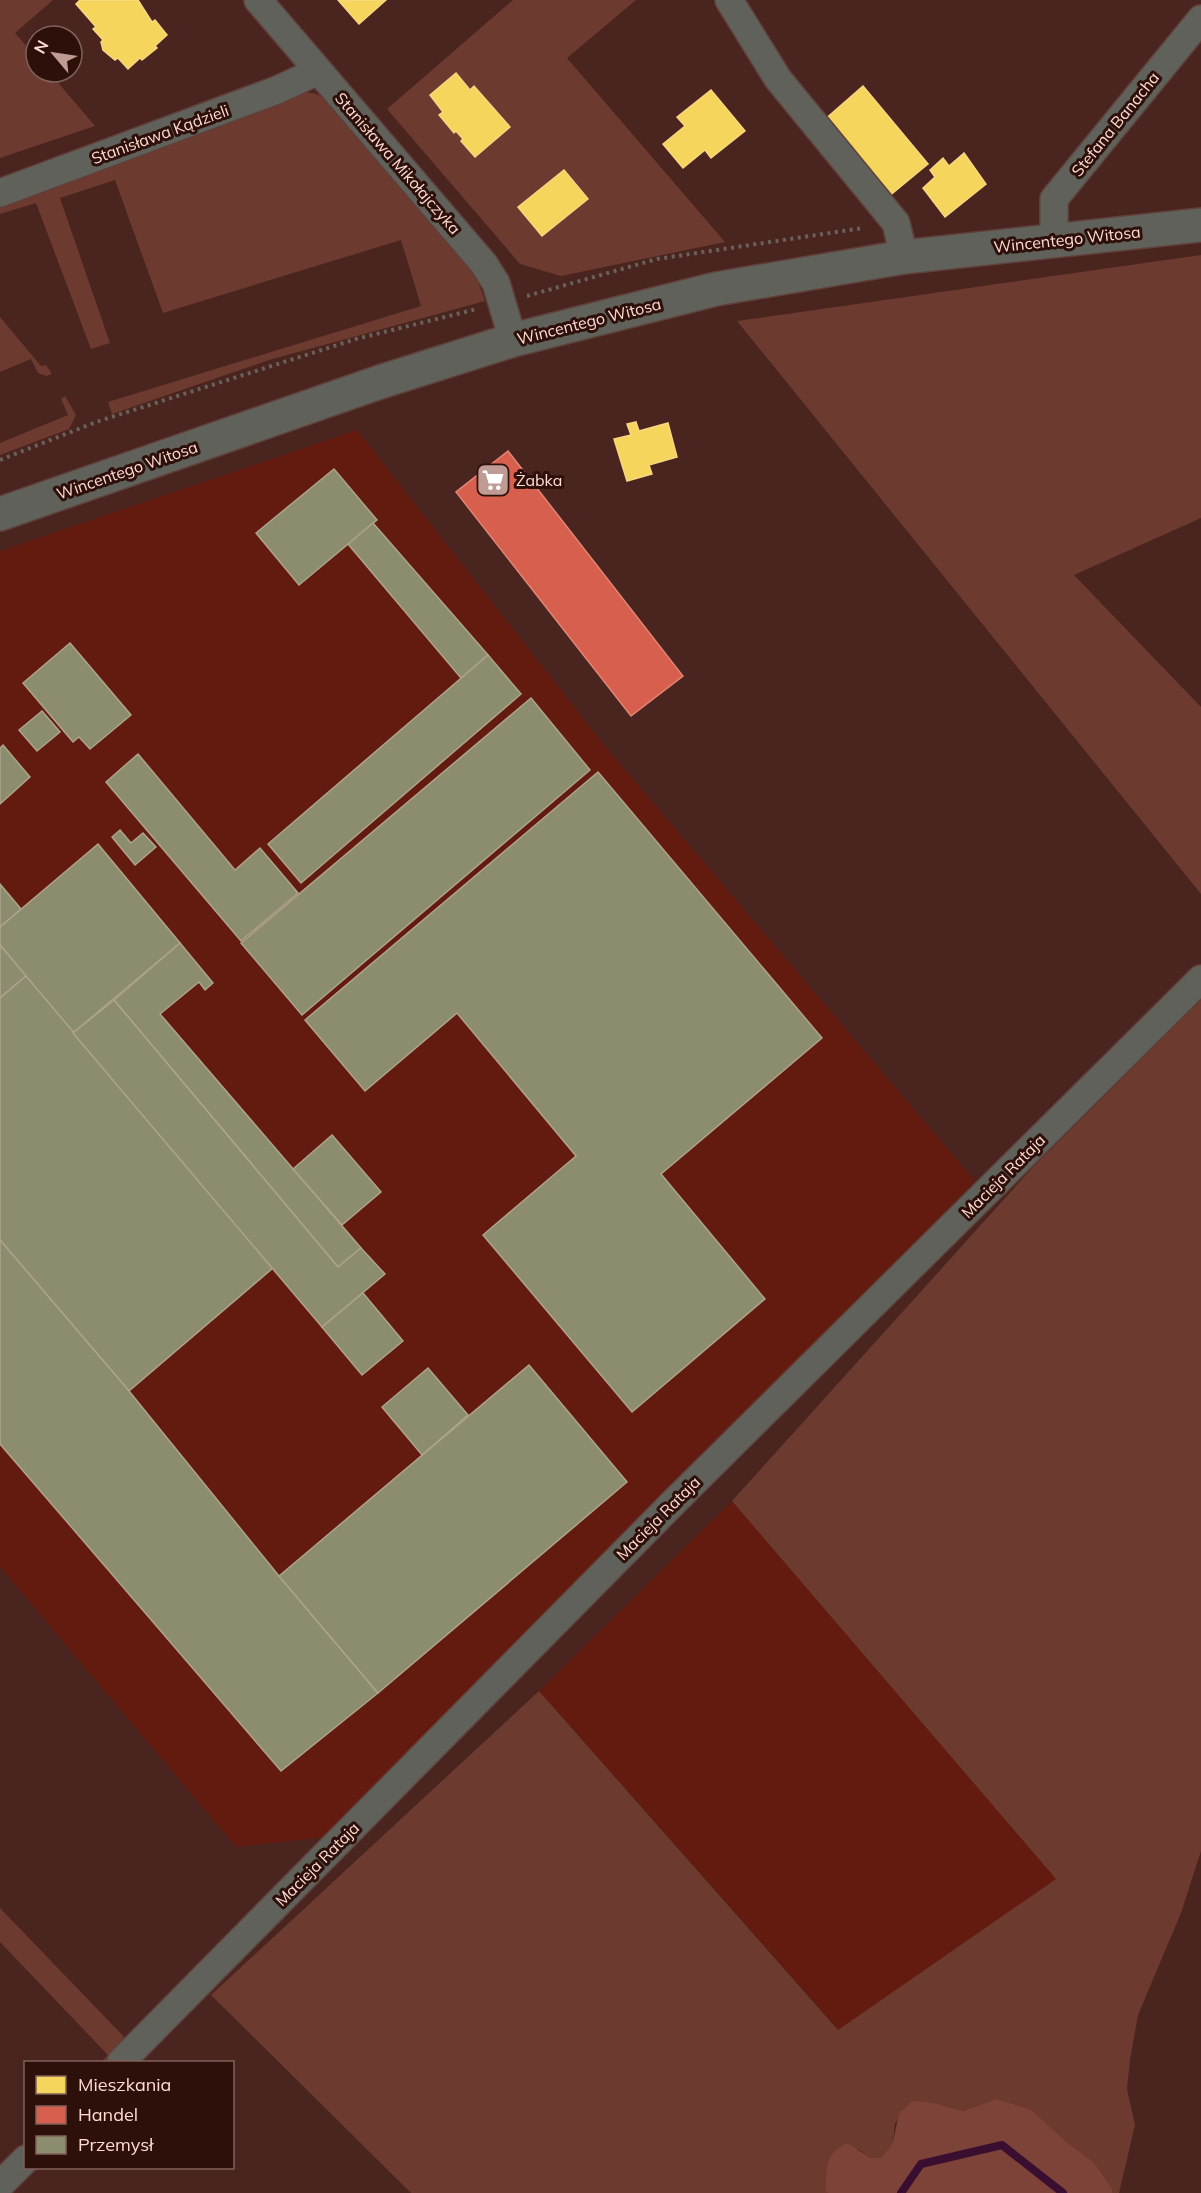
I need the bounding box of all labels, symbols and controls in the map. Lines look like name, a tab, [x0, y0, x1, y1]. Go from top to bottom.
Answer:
north arrow	[24, 24, 84, 84]
text: N	[29, 37, 53, 57]
street label: Stefana Banacha	[1067, 68, 1163, 180]
street label: Stanisława Mikołajczyka	[331, 88, 465, 238]
street label: Stanisława Kądzieli	[89, 100, 231, 168]
street label: Wincentego Witosa	[992, 221, 1142, 257]
street label: Wincentego Witosa	[515, 293, 663, 349]
street label: Wincentego Witosa	[54, 436, 200, 504]
supermarket icon: Żabka	[475, 462, 511, 498]
place label: Żabka	[516, 470, 562, 490]
street label: Macieja Rataja	[957, 1130, 1049, 1222]
street label: Macieja Rataja	[612, 1472, 704, 1564]
street label: Macieja Rataja	[271, 1818, 363, 1910]
legend	[24, 2061, 234, 2169]
text: Mieszkania	[78, 2073, 171, 2096]
text: Handel	[78, 2103, 138, 2126]
text: Przemysł	[78, 2133, 154, 2156]

